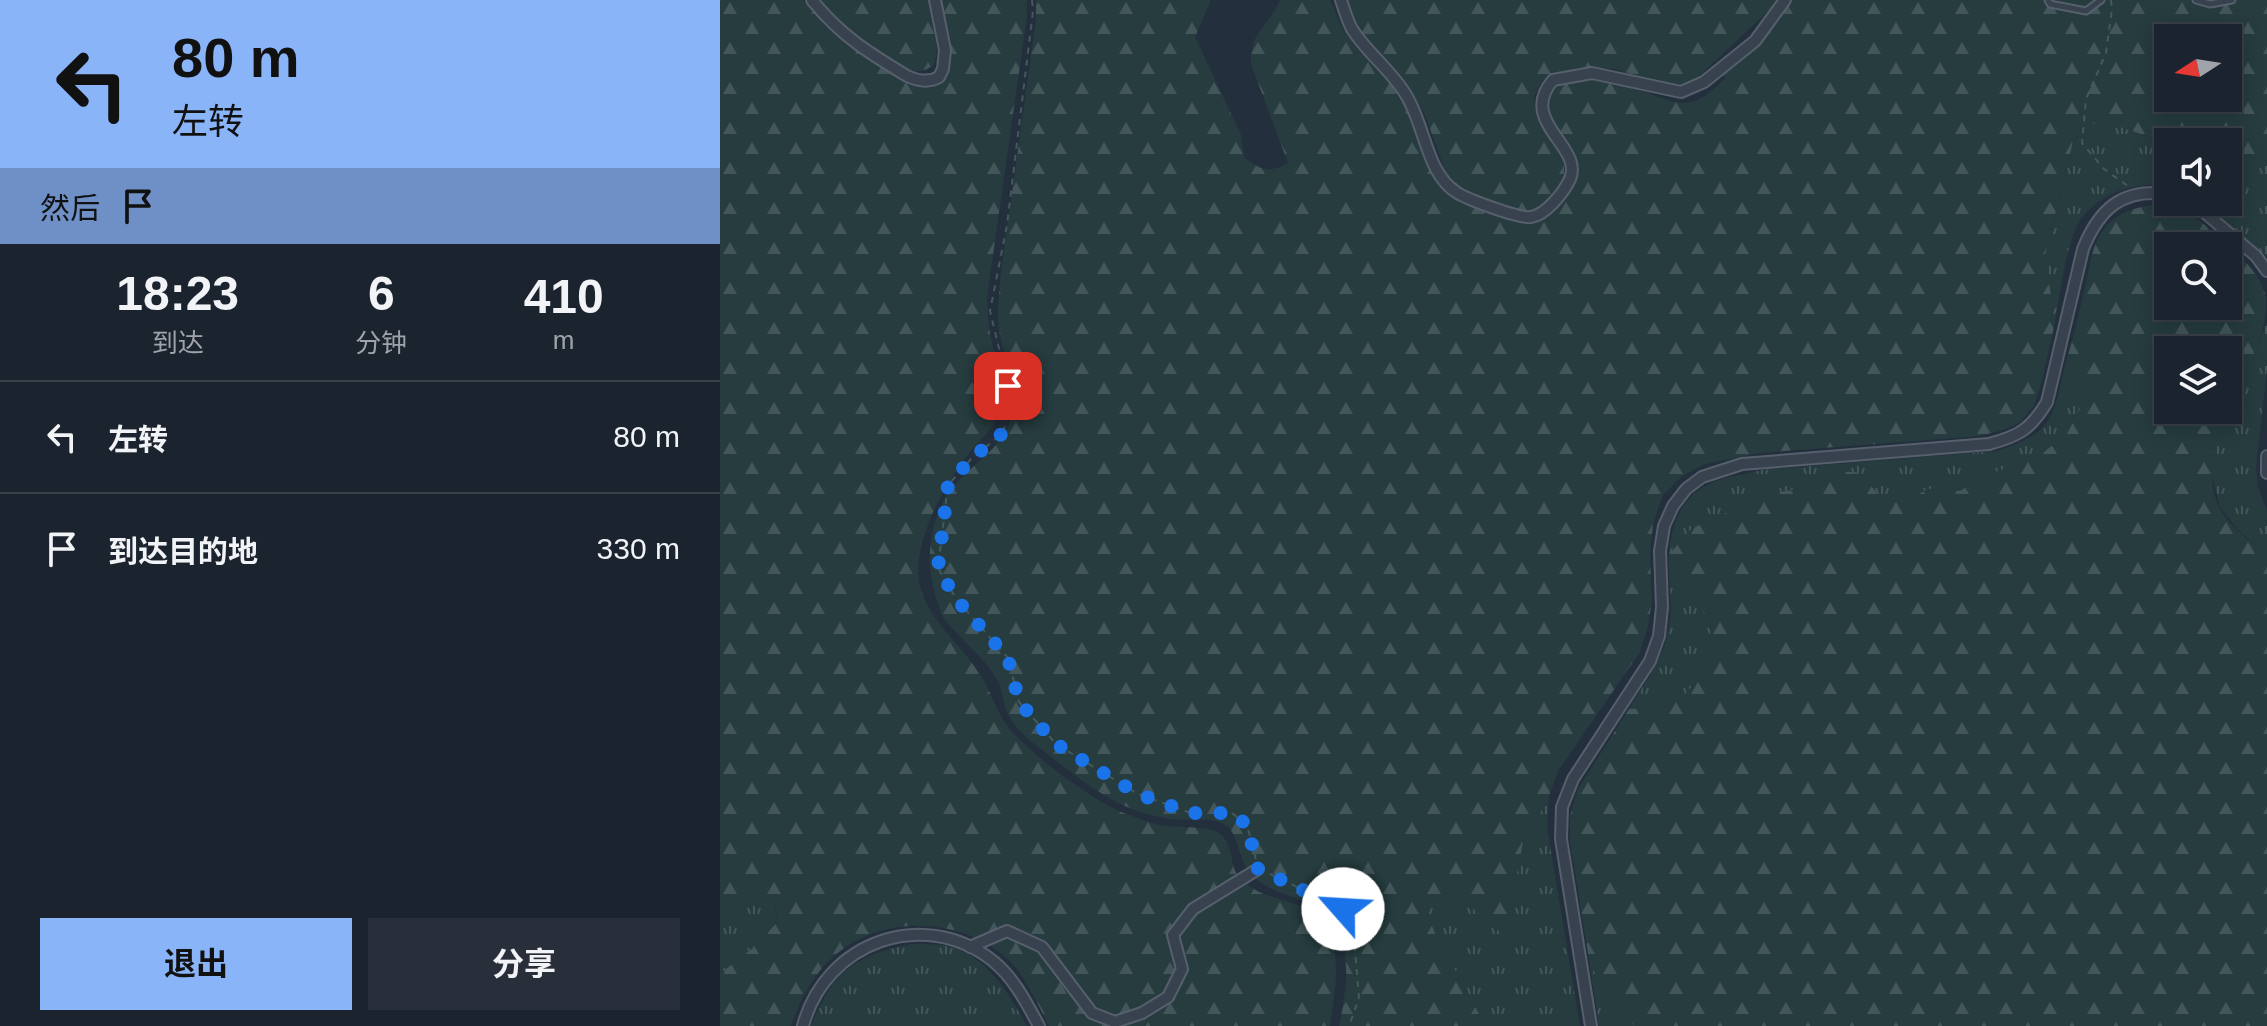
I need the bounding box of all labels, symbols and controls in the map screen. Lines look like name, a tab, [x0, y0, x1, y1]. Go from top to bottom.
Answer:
north arrow	[2154, 24, 2242, 112]
map controls	[2154, 24, 2242, 424]
text: 80 m	[172, 26, 300, 89]
icon: left	[40, 32, 144, 136]
text: 左转	[172, 101, 244, 142]
button: sound	[2154, 128, 2242, 216]
icon: arrive	[116, 184, 160, 228]
text: 然后	[40, 192, 100, 225]
button: search	[2154, 232, 2242, 320]
text: 18:23	[116, 267, 239, 320]
text: 6	[368, 267, 395, 320]
text: 410	[524, 270, 604, 323]
text: m	[553, 325, 575, 355]
text: 到达	[152, 328, 204, 358]
text: 分钟	[355, 328, 407, 358]
button: layers	[2154, 336, 2242, 424]
pin	[974, 352, 1042, 420]
icon: arrive	[986, 364, 1030, 408]
icon: left	[40, 415, 84, 459]
text: 80 m	[613, 420, 680, 453]
text: 左转	[108, 423, 168, 456]
icon: arrive	[40, 527, 84, 571]
text: 330 m	[597, 532, 680, 565]
text: 到达目的地	[108, 535, 258, 568]
position arrow	[1301, 867, 1385, 951]
button: 退出	[40, 918, 352, 1010]
button: 分享	[368, 918, 680, 1010]

